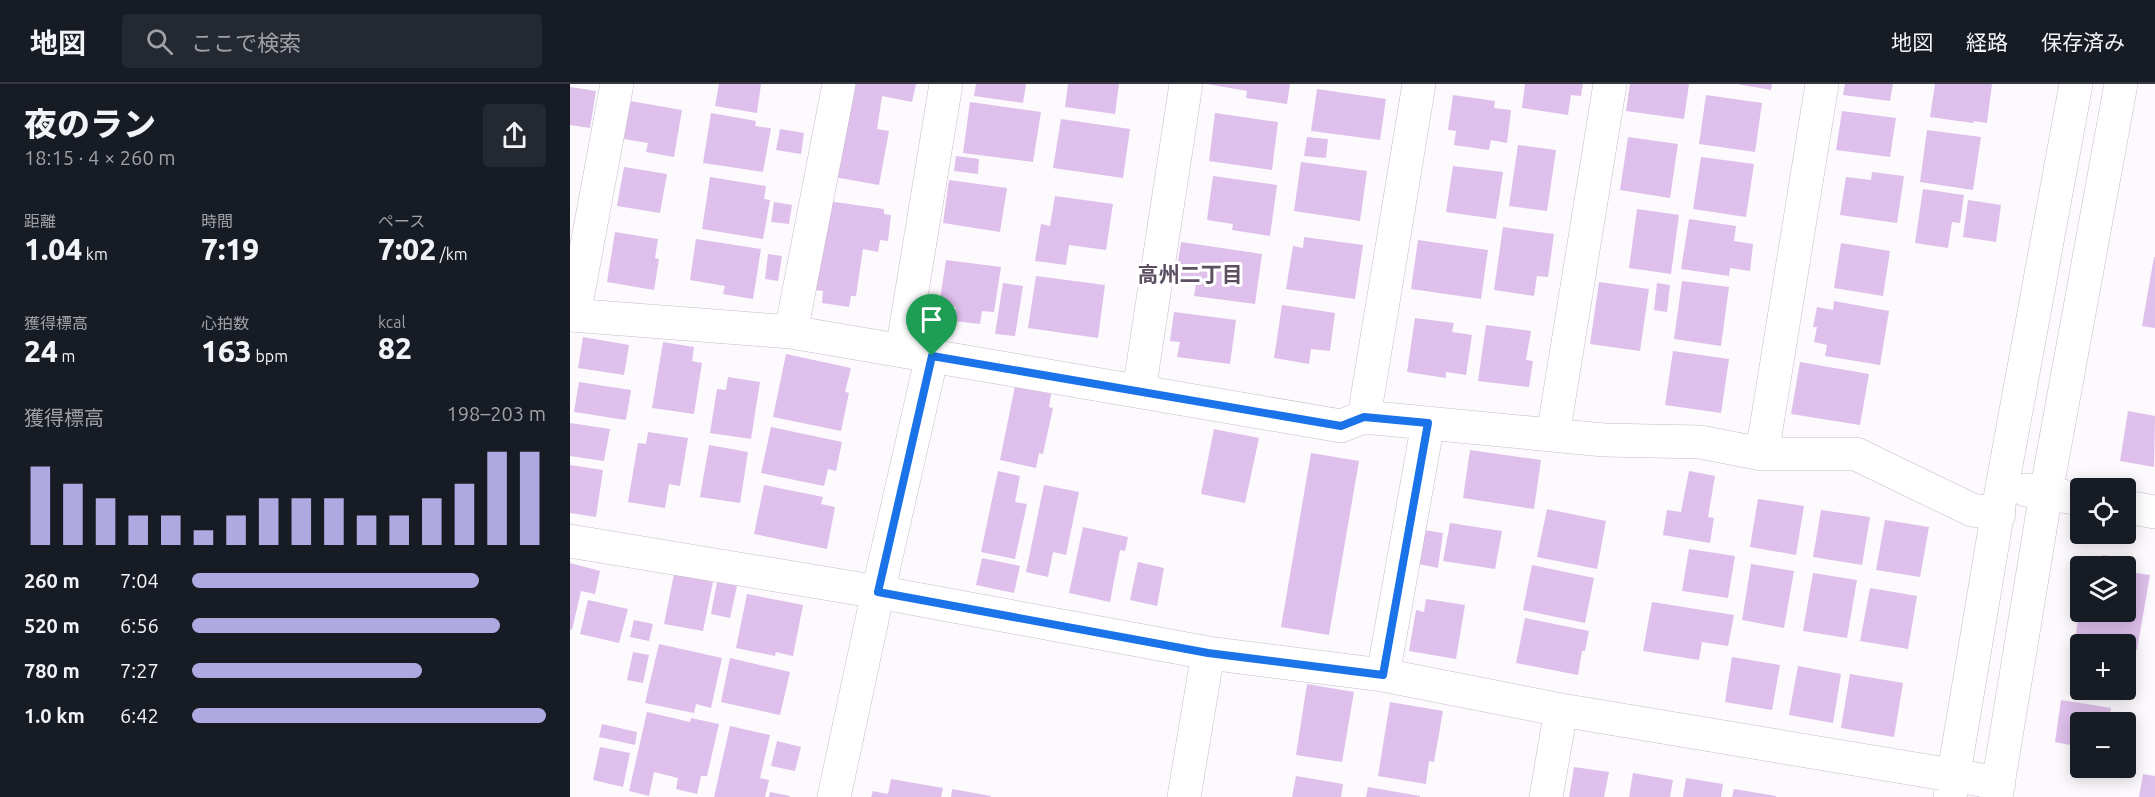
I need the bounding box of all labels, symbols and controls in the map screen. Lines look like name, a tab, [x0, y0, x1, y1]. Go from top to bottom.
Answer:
search box	[122, 14, 542, 68]
icon: search	[143, 25, 176, 58]
text: 地図	[30, 27, 86, 58]
text: ここで検索	[191, 30, 301, 55]
text: 地図	[1891, 30, 1933, 54]
text: 経路	[1966, 30, 2008, 54]
text: 保存済み	[2041, 30, 2125, 54]
button: share	[483, 104, 546, 167]
text: 夜のラン	[24, 105, 156, 142]
text: 18:15 · 4 × 260 m	[24, 146, 176, 169]
text: 距離	[24, 212, 56, 230]
text: 時間	[201, 212, 233, 230]
text: ペース	[378, 212, 425, 230]
text: 1.04	[24, 232, 82, 266]
text: 7:19	[201, 232, 259, 266]
text: 7:02	[378, 232, 436, 266]
text: km	[82, 245, 108, 263]
text: /km	[436, 245, 468, 263]
district label: 高州二丁目	[1138, 262, 1243, 286]
pin	[906, 294, 957, 356]
icon: arrive	[915, 303, 948, 336]
text: kcal	[378, 313, 406, 331]
text: 獲得標高	[24, 314, 88, 332]
text: 心拍数	[201, 314, 249, 332]
text: 82	[378, 331, 412, 365]
text: 24	[24, 334, 58, 368]
text: 163	[201, 334, 252, 368]
text: m	[58, 347, 75, 365]
text: bpm	[252, 347, 288, 365]
text: 198–203 m	[447, 402, 546, 425]
text: 獲得標高	[24, 406, 104, 429]
map controls	[2070, 478, 2136, 778]
button: locate	[2070, 478, 2136, 544]
button: layers	[2070, 556, 2136, 622]
text: 260 m	[24, 569, 80, 592]
text: 7:04	[120, 569, 159, 592]
text: 520 m	[24, 614, 80, 637]
text: 6:56	[120, 614, 159, 637]
button: +	[2070, 634, 2136, 700]
text: 780 m	[24, 659, 80, 682]
text: 7:27	[120, 659, 159, 682]
text: 1.0 km	[24, 704, 85, 727]
text: 6:42	[120, 704, 159, 727]
button: −	[2070, 712, 2136, 778]

